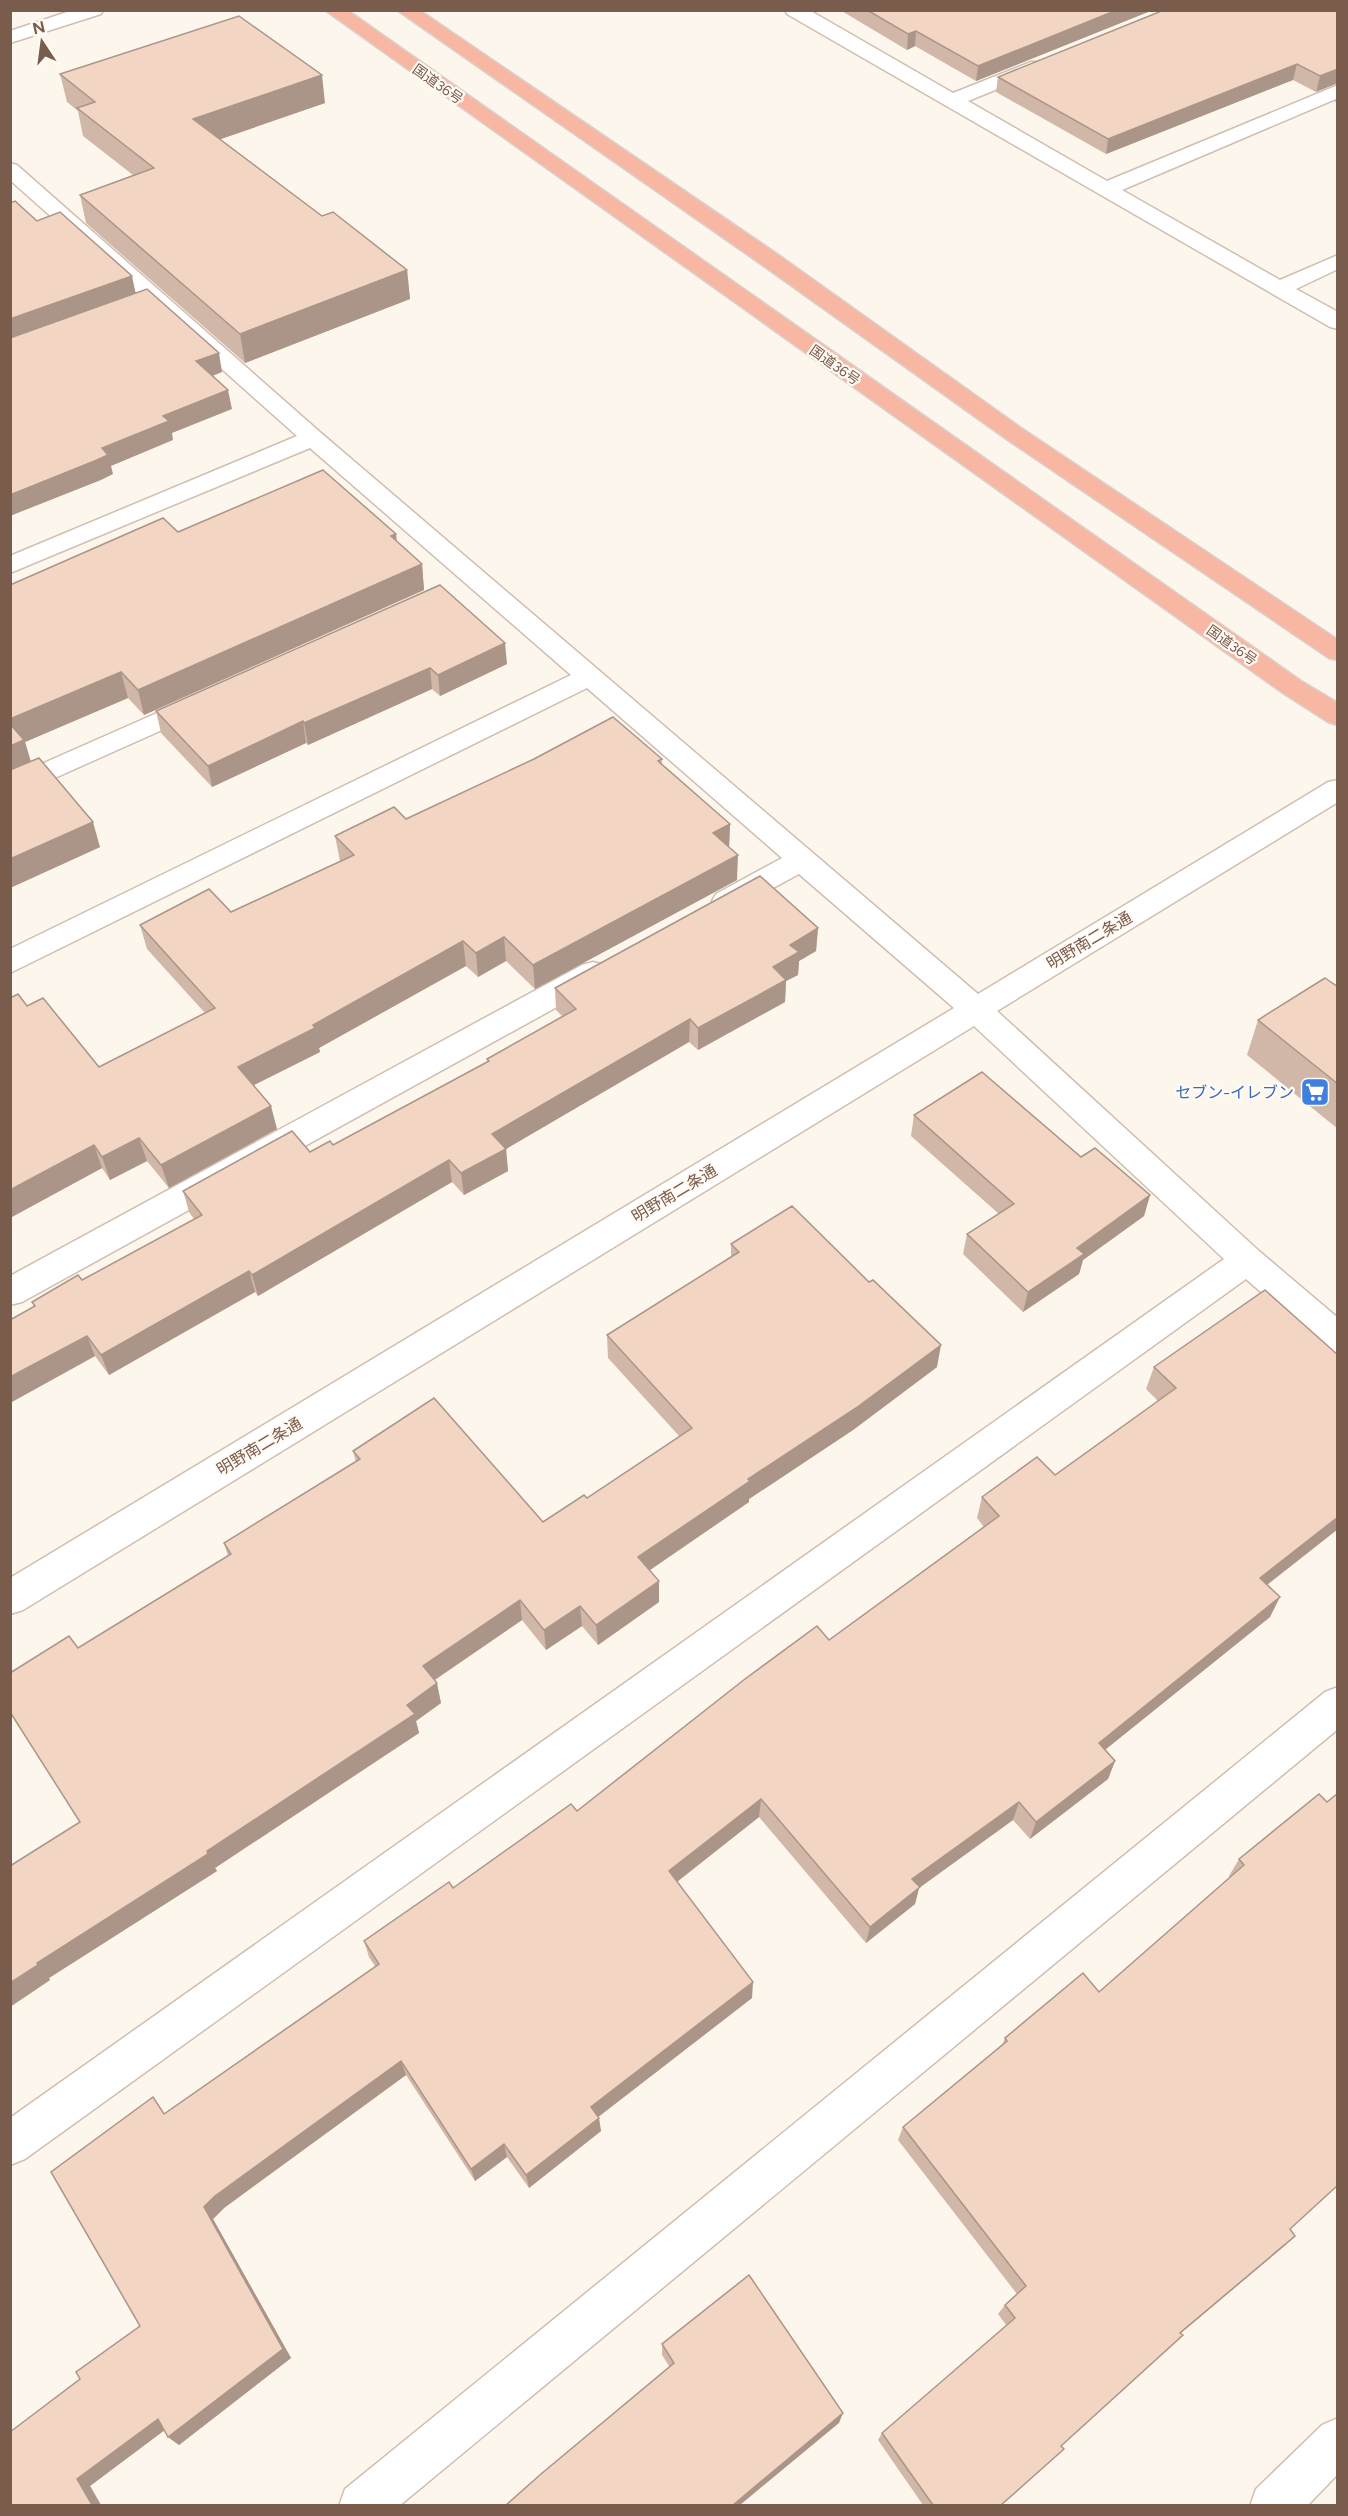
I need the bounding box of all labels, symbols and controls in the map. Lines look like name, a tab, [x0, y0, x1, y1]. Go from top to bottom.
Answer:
north arrow	[12, 12, 72, 72]
text: N	[31, 17, 47, 39]
street label: 国道36号	[409, 61, 466, 108]
street label: 国道36号	[806, 342, 863, 389]
street label: 国道36号	[1203, 622, 1260, 669]
street label: 明野南二条通	[1043, 908, 1135, 973]
supermarket icon: セブン-イレブン	[1299, 1076, 1331, 1108]
place label: セブン-イレブン	[1175, 1083, 1294, 1102]
street label: 明野南二条通	[628, 1161, 720, 1226]
street label: 明野南二条通	[213, 1414, 305, 1479]

